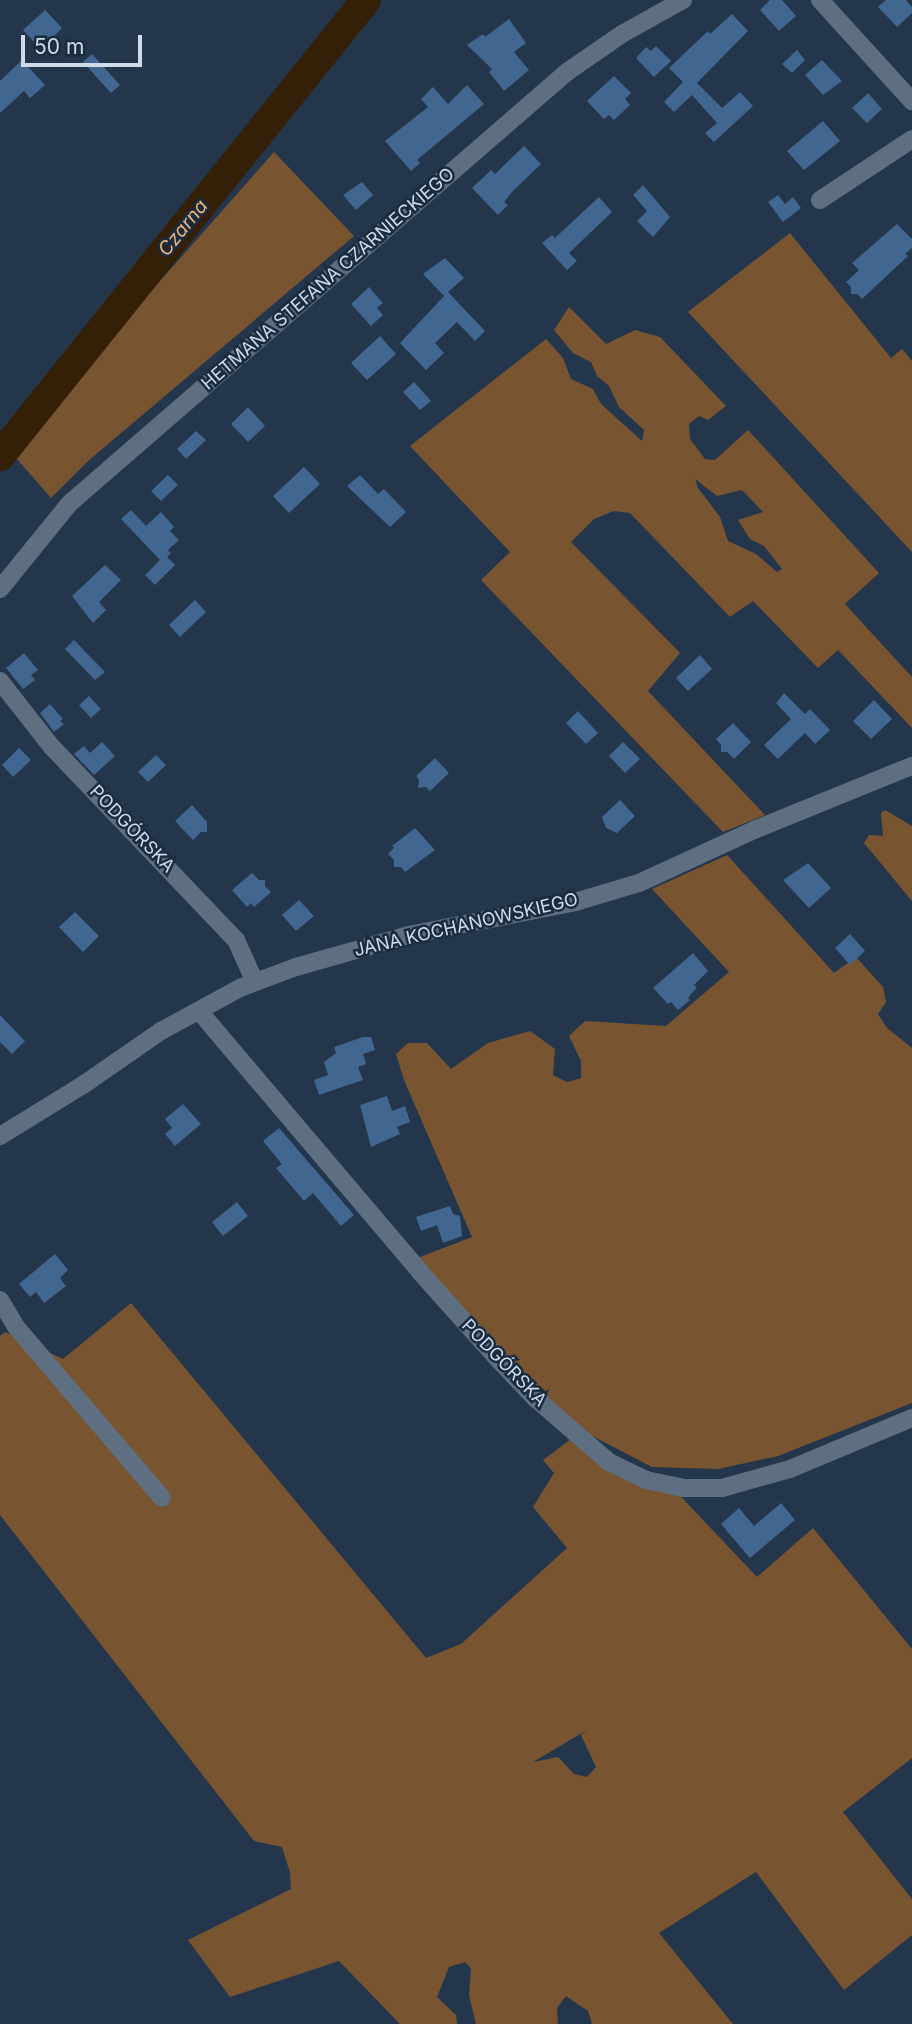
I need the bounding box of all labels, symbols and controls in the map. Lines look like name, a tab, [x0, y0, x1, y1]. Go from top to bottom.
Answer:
scale bar	[24, 21, 145, 65]
text: 50 m	[34, 34, 84, 59]
street label: HETMANA STEFANA CZARNIECKIEGO	[197, 163, 459, 395]
water label: Czarna	[153, 195, 213, 261]
street label: PODGÓRSKA	[85, 781, 179, 877]
street label: JANA KOCHANOWSKIEGO	[352, 889, 580, 961]
street label: PODGÓRSKA	[457, 1315, 551, 1411]

